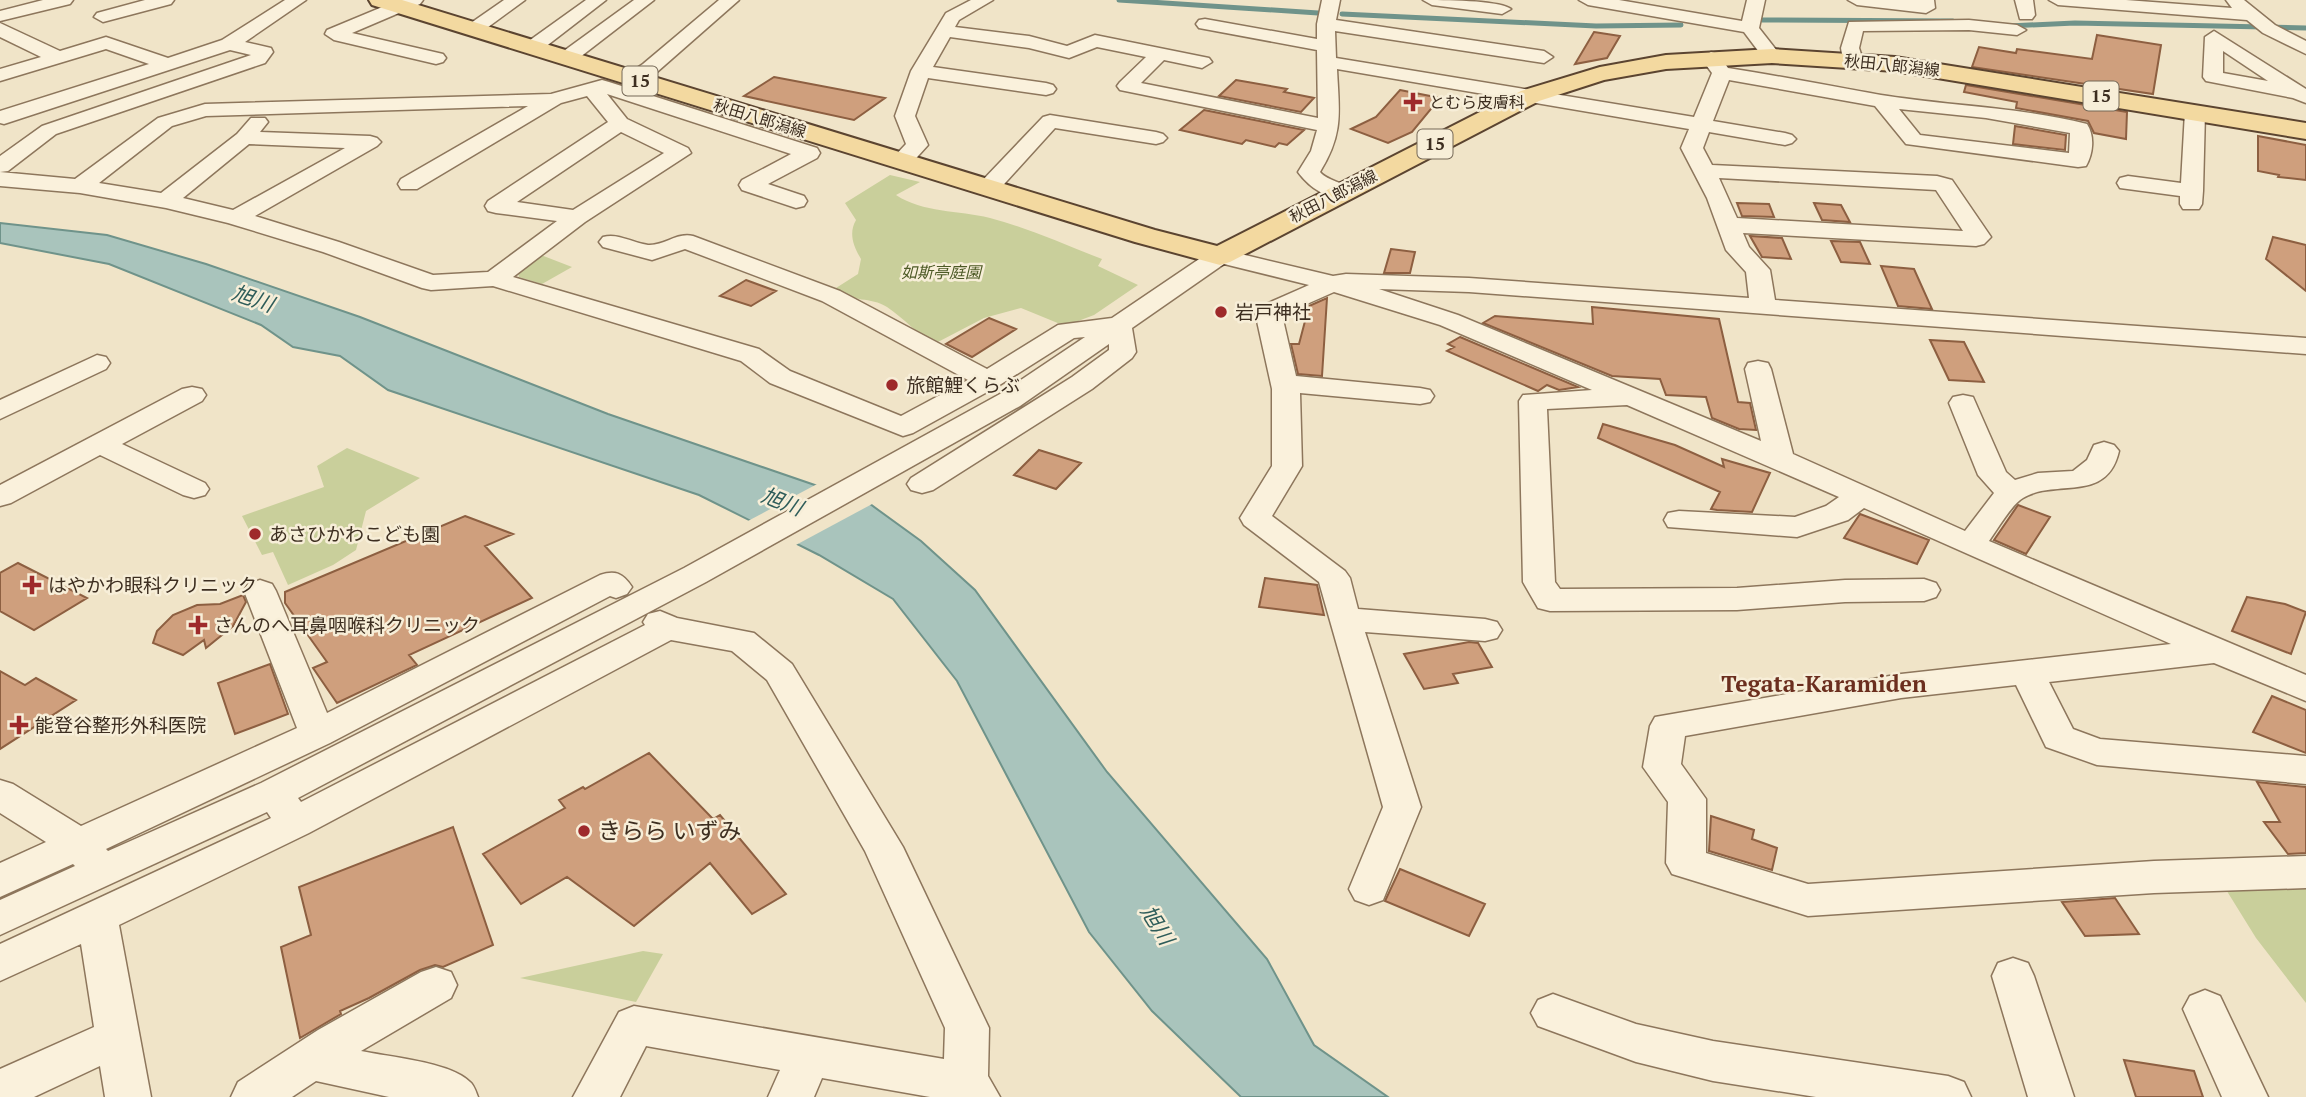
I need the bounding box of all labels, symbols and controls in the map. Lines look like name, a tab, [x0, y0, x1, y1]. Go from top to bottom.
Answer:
street label: 秋田八郎潟線	[1843, 49, 1941, 81]
road number: 15	[622, 66, 658, 96]
road number: 15	[2084, 82, 2118, 110]
place label: とむら皮膚科	[1429, 91, 1525, 113]
marker: とむら皮膚科	[1403, 92, 1423, 112]
street label: 秋田八郎潟線	[711, 93, 809, 143]
road number: 15	[1418, 130, 1452, 159]
street label: 秋田八郎潟線	[1285, 164, 1381, 228]
park label: 如斯亭庭園	[901, 261, 983, 283]
water label: 旭川	[229, 278, 280, 319]
place label: 岩戸神社	[1235, 299, 1311, 324]
marker: 岩戸神社	[1213, 304, 1229, 320]
place label: 旅館鯉くらぶ	[906, 372, 1020, 397]
marker: 旅館鯉くらぶ	[884, 377, 900, 393]
water label: 旭川	[758, 480, 809, 522]
place label: あさひかわこども園	[269, 521, 440, 546]
marker: あさひかわこども園	[247, 526, 263, 542]
place label: はやかわ眼科クリニック	[48, 572, 257, 597]
marker: はやかわ眼科クリニック	[22, 575, 42, 595]
place label: さんのへ耳鼻咽喉科クリニック	[214, 612, 480, 637]
marker: さんのへ耳鼻咽喉科クリニック	[188, 615, 208, 635]
district label: Tegata-Karamiden	[1721, 668, 1927, 699]
place label: 能登谷整形外科医院	[35, 712, 206, 737]
marker: 能登谷整形外科医院	[9, 715, 29, 735]
place label: きらら いずみ	[598, 815, 742, 846]
marker: きらら いずみ	[576, 823, 592, 839]
water label: 旭川	[1135, 899, 1182, 951]

